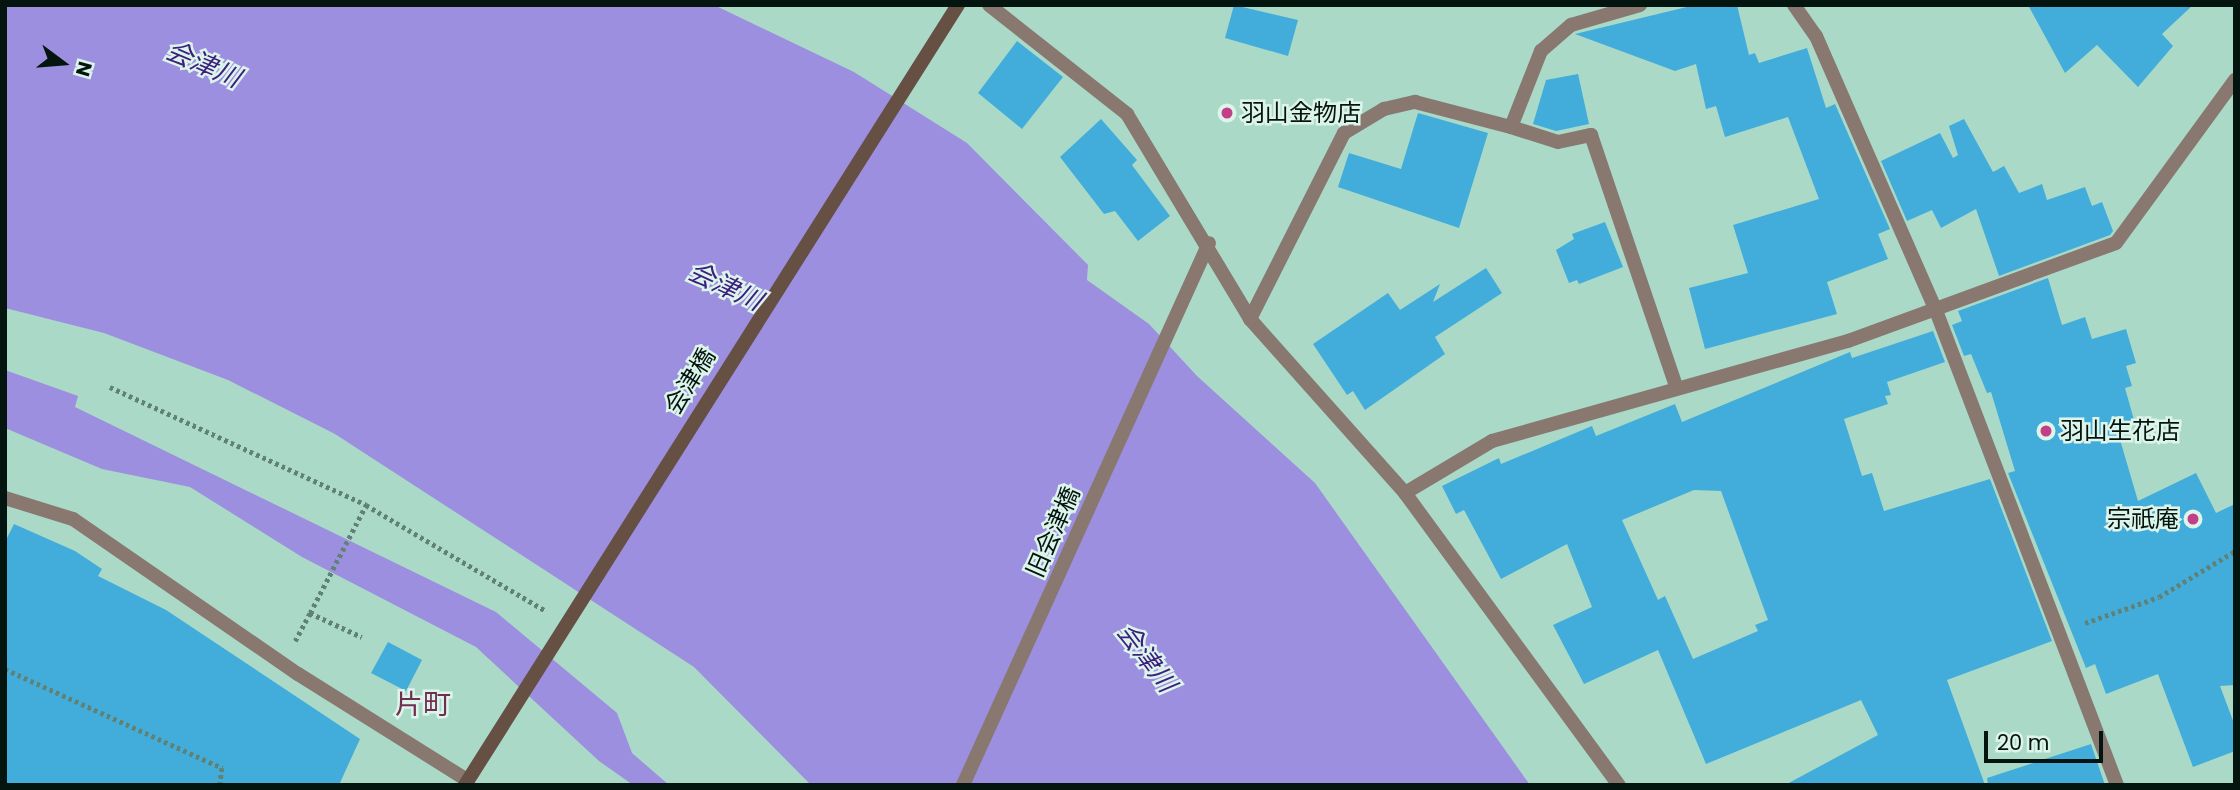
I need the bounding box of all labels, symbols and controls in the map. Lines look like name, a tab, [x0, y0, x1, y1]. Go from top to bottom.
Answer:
north arrow	[28, 28, 98, 98]
water label: 会津川	[161, 35, 245, 95]
text: N	[69, 58, 99, 80]
place label: 羽山金物店	[1241, 99, 1361, 127]
marker: 羽山金物店	[1219, 105, 1235, 121]
water label: 会津川	[683, 256, 767, 318]
street label: 会津橋	[659, 343, 721, 419]
place label: 羽山生花店	[2060, 417, 2180, 445]
marker: 羽山生花店	[2038, 423, 2054, 439]
street label: 旧会津橋	[1020, 482, 1086, 582]
place label: 宗祇庵	[2107, 505, 2179, 533]
marker: 宗祇庵	[2185, 511, 2201, 527]
water label: 会津川	[1110, 617, 1182, 699]
district label: 片町	[395, 688, 451, 722]
scale bar	[1988, 716, 2107, 760]
text: 20 m	[1997, 728, 2050, 757]

